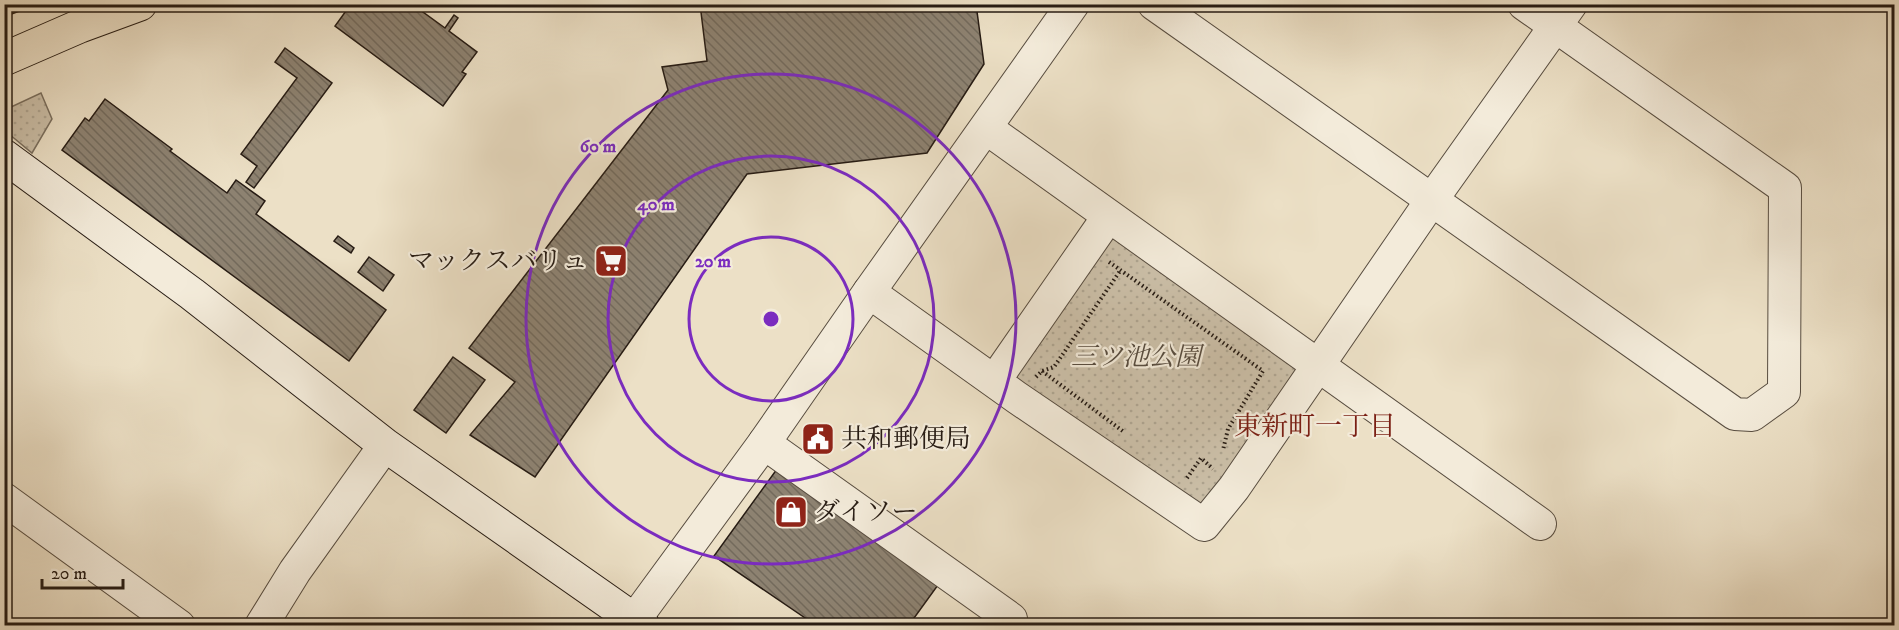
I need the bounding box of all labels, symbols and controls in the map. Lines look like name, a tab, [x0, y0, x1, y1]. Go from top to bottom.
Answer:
text: 60 m	[580, 136, 617, 158]
text: 40 m	[636, 194, 675, 216]
supermarket icon: マックスバリュ	[593, 243, 629, 279]
place label: マックスバリュ	[408, 245, 588, 278]
text: 20 m	[695, 251, 731, 273]
centre of rings	[761, 309, 781, 329]
park label: 三ツ池公園	[1071, 341, 1205, 374]
district label: 東新町一丁目	[1234, 410, 1396, 444]
public building icon: 共和郵便局	[800, 421, 836, 457]
place label: 共和郵便局	[841, 423, 971, 456]
shop icon: ダイソー	[773, 494, 809, 530]
place label: ダイソー	[814, 496, 917, 529]
scale bar	[42, 552, 123, 590]
text: 20 m	[51, 563, 87, 585]

